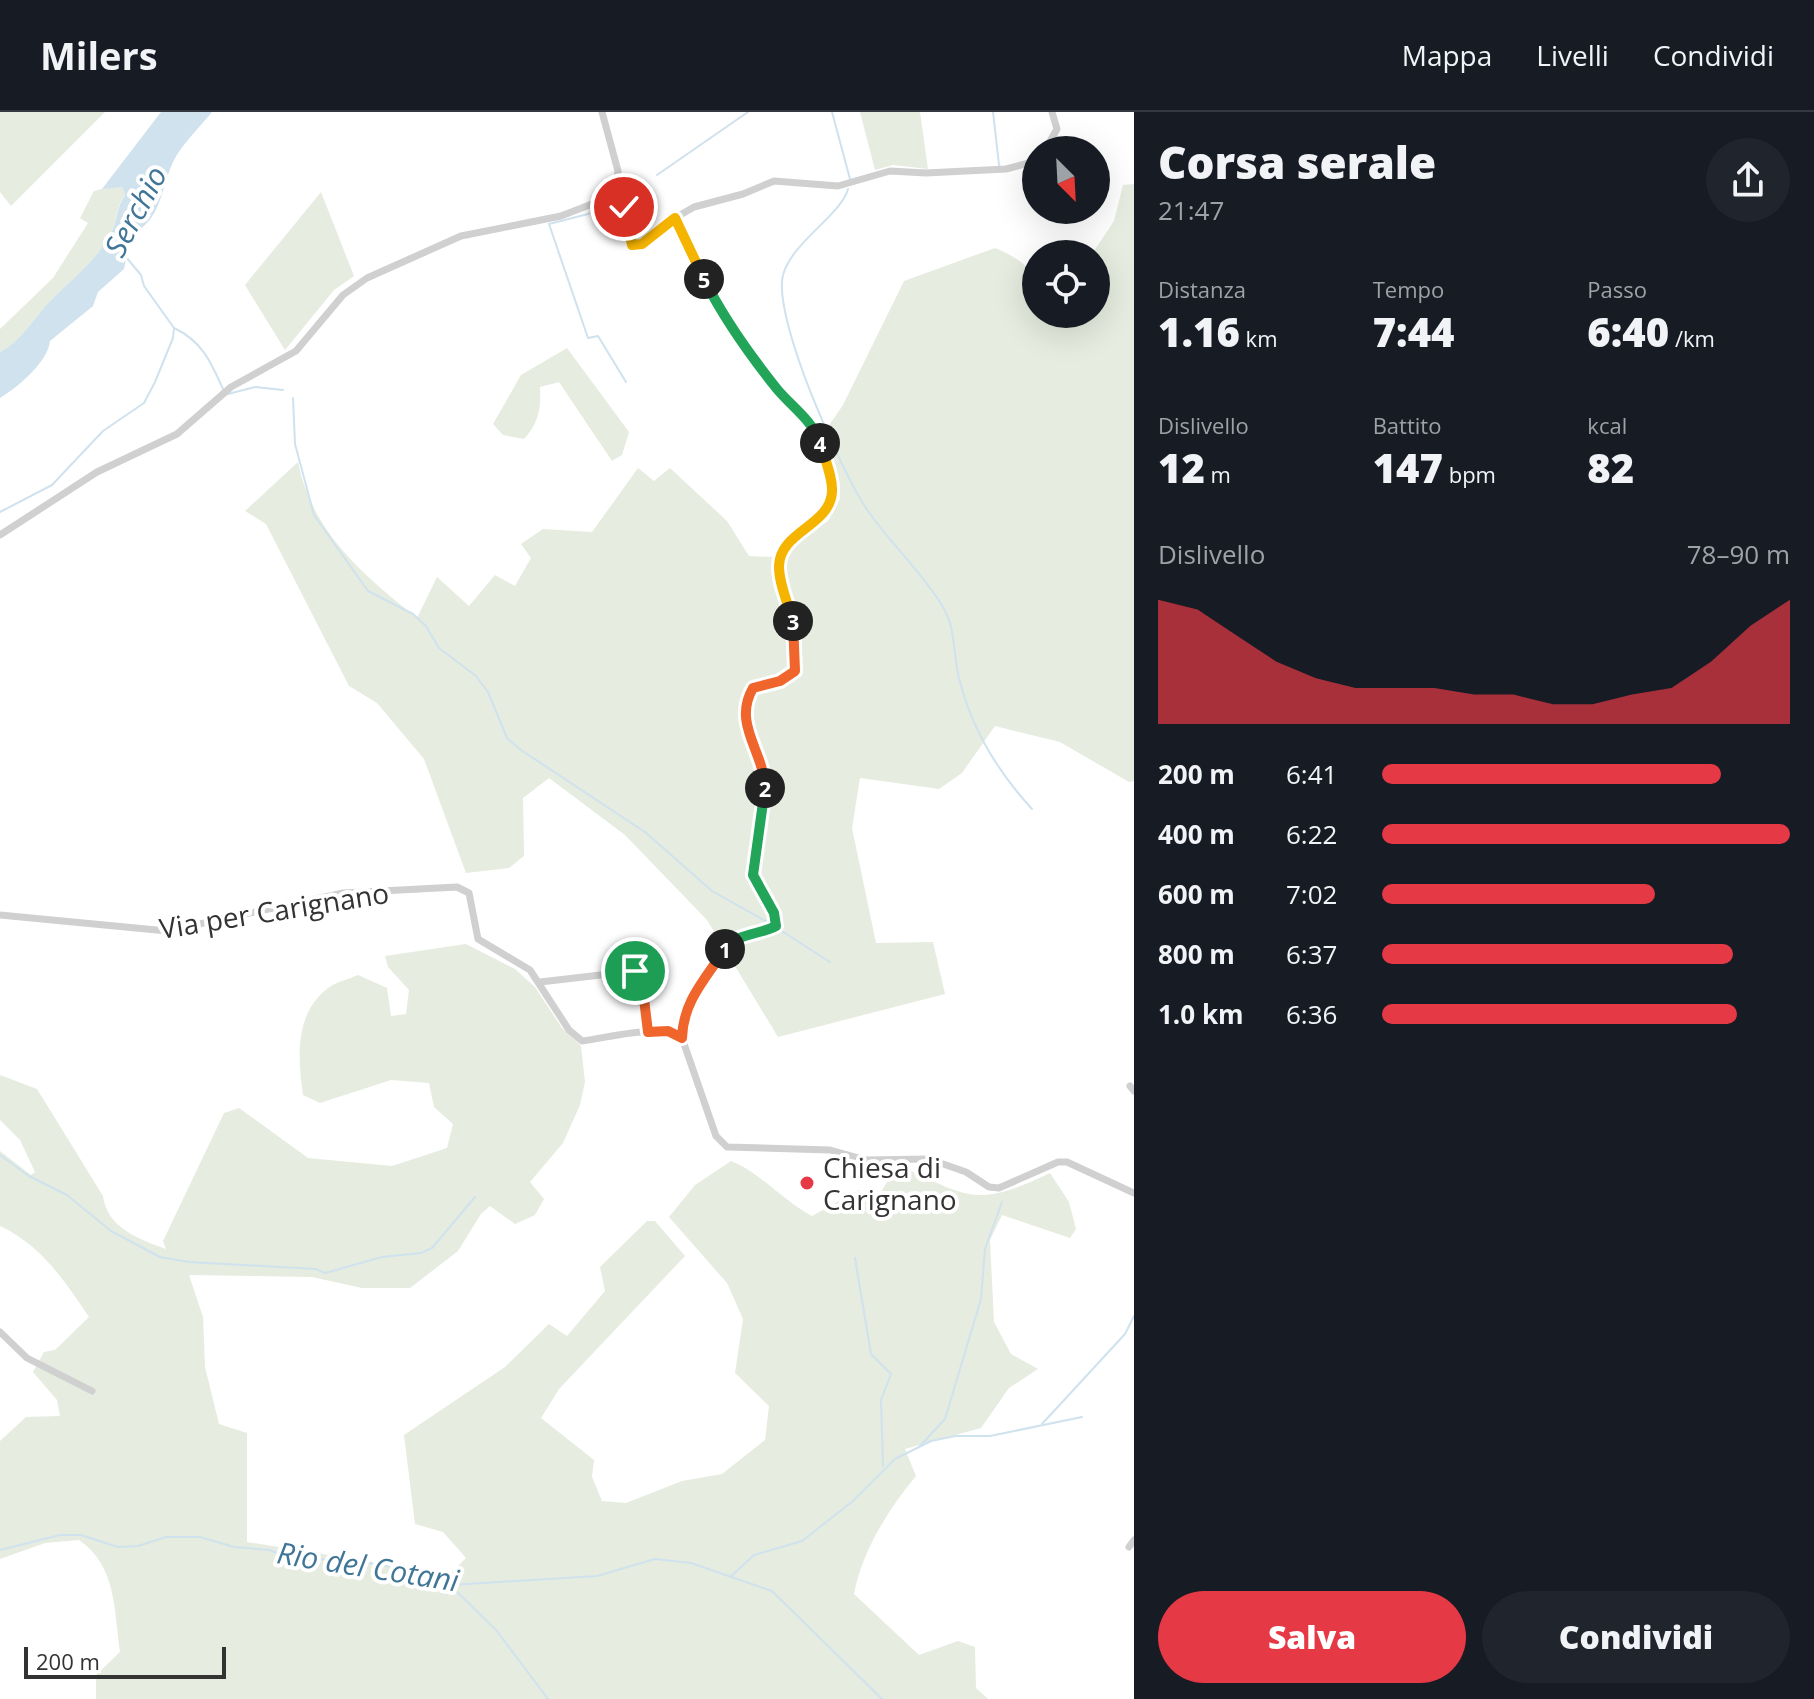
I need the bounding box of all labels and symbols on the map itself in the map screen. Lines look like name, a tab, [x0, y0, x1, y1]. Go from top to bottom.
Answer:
north arrow	[1022, 136, 1110, 224]
water label: Serchio	[94, 158, 176, 264]
pin	[590, 173, 658, 241]
pin: 5	[684, 259, 724, 299]
pin: 4	[800, 423, 840, 463]
pin: 3	[773, 601, 813, 641]
pin: 2	[745, 768, 785, 808]
street label: Via per Carignano	[157, 873, 391, 947]
pin: 1	[705, 929, 745, 969]
pin	[601, 937, 669, 1005]
place label: Chiesa di Carignano	[823, 1148, 957, 1218]
marker: Chiesa di Carignano	[798, 1174, 816, 1192]
water label: Rio del Cotani	[274, 1531, 462, 1601]
scale bar	[24, 1643, 226, 1679]

